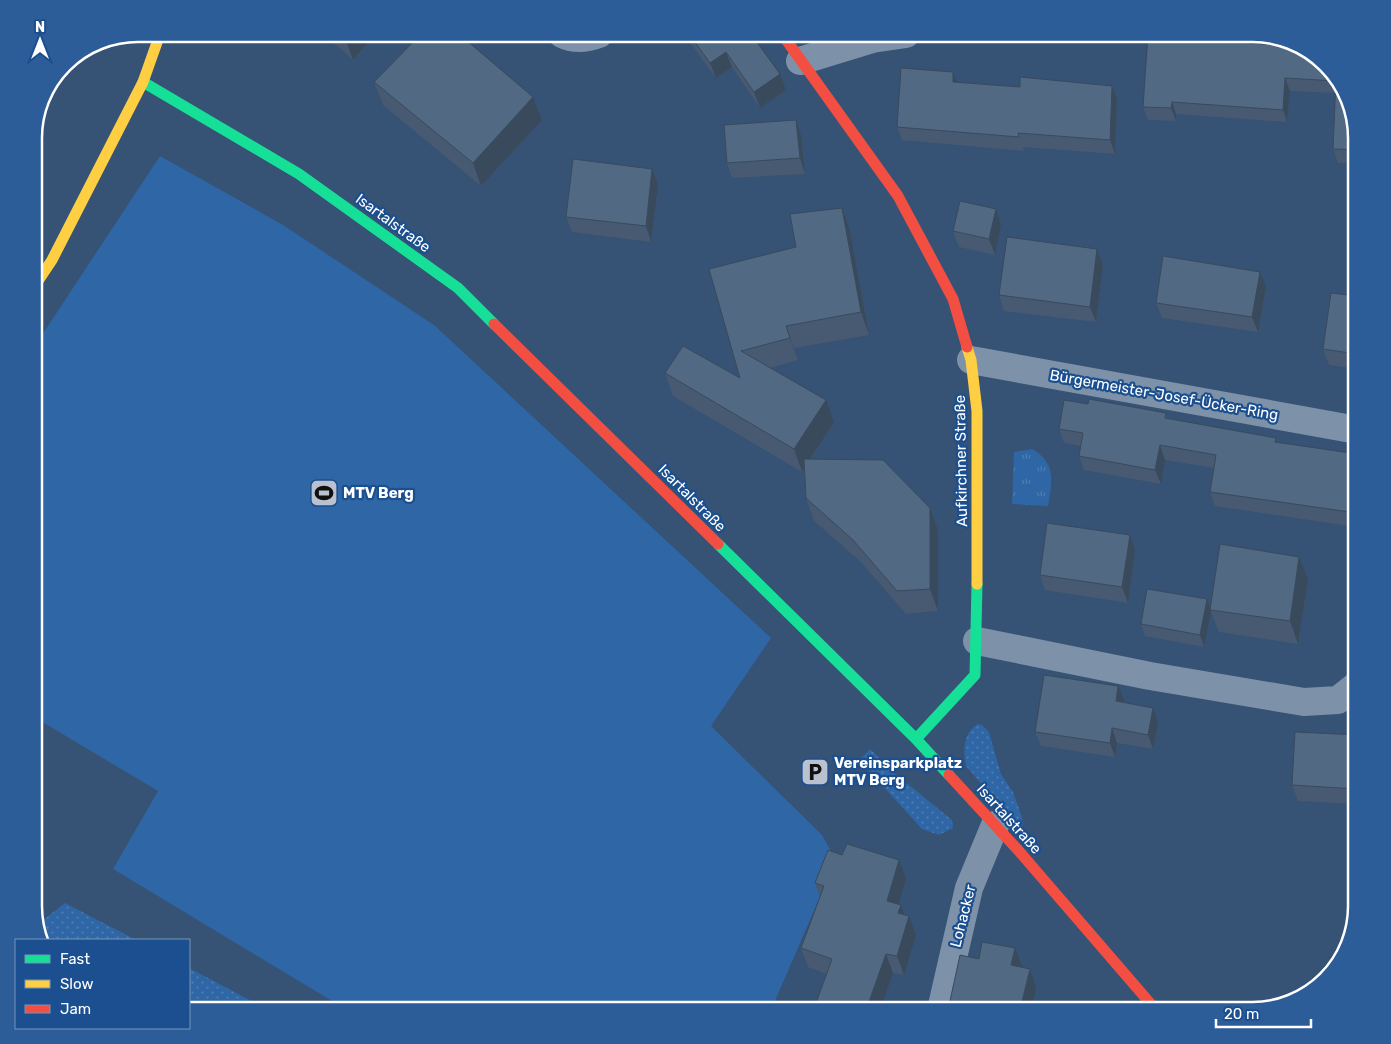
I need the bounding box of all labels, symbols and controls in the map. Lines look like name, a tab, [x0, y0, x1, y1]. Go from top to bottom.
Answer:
north arrow	[15, 15, 65, 65]
text: N	[35, 19, 45, 36]
street label: Isartalstraße	[352, 190, 434, 256]
street label: Bürgermeister-Josef-Ücker-Ring	[1048, 366, 1280, 424]
street label: Aufkirchner Straße	[951, 395, 971, 527]
street label: Isartalstraße	[654, 460, 730, 536]
sports icon: MTV Berg	[309, 478, 339, 508]
place label: MTV Berg	[343, 484, 414, 502]
place label: Vereinsparkplatz MTV Berg	[834, 754, 962, 789]
parking icon: Vereinsparkplatz MTV Berg	[800, 757, 830, 787]
street label: Isartalstraße	[973, 780, 1045, 858]
street label: Lohacker	[947, 882, 980, 949]
legend	[15, 939, 190, 1029]
text: Fast	[60, 950, 90, 968]
text: Slow	[60, 975, 93, 993]
scale bar	[1216, 996, 1311, 1028]
text: Jam	[60, 1000, 91, 1018]
text: 20 m	[1224, 1005, 1259, 1023]

